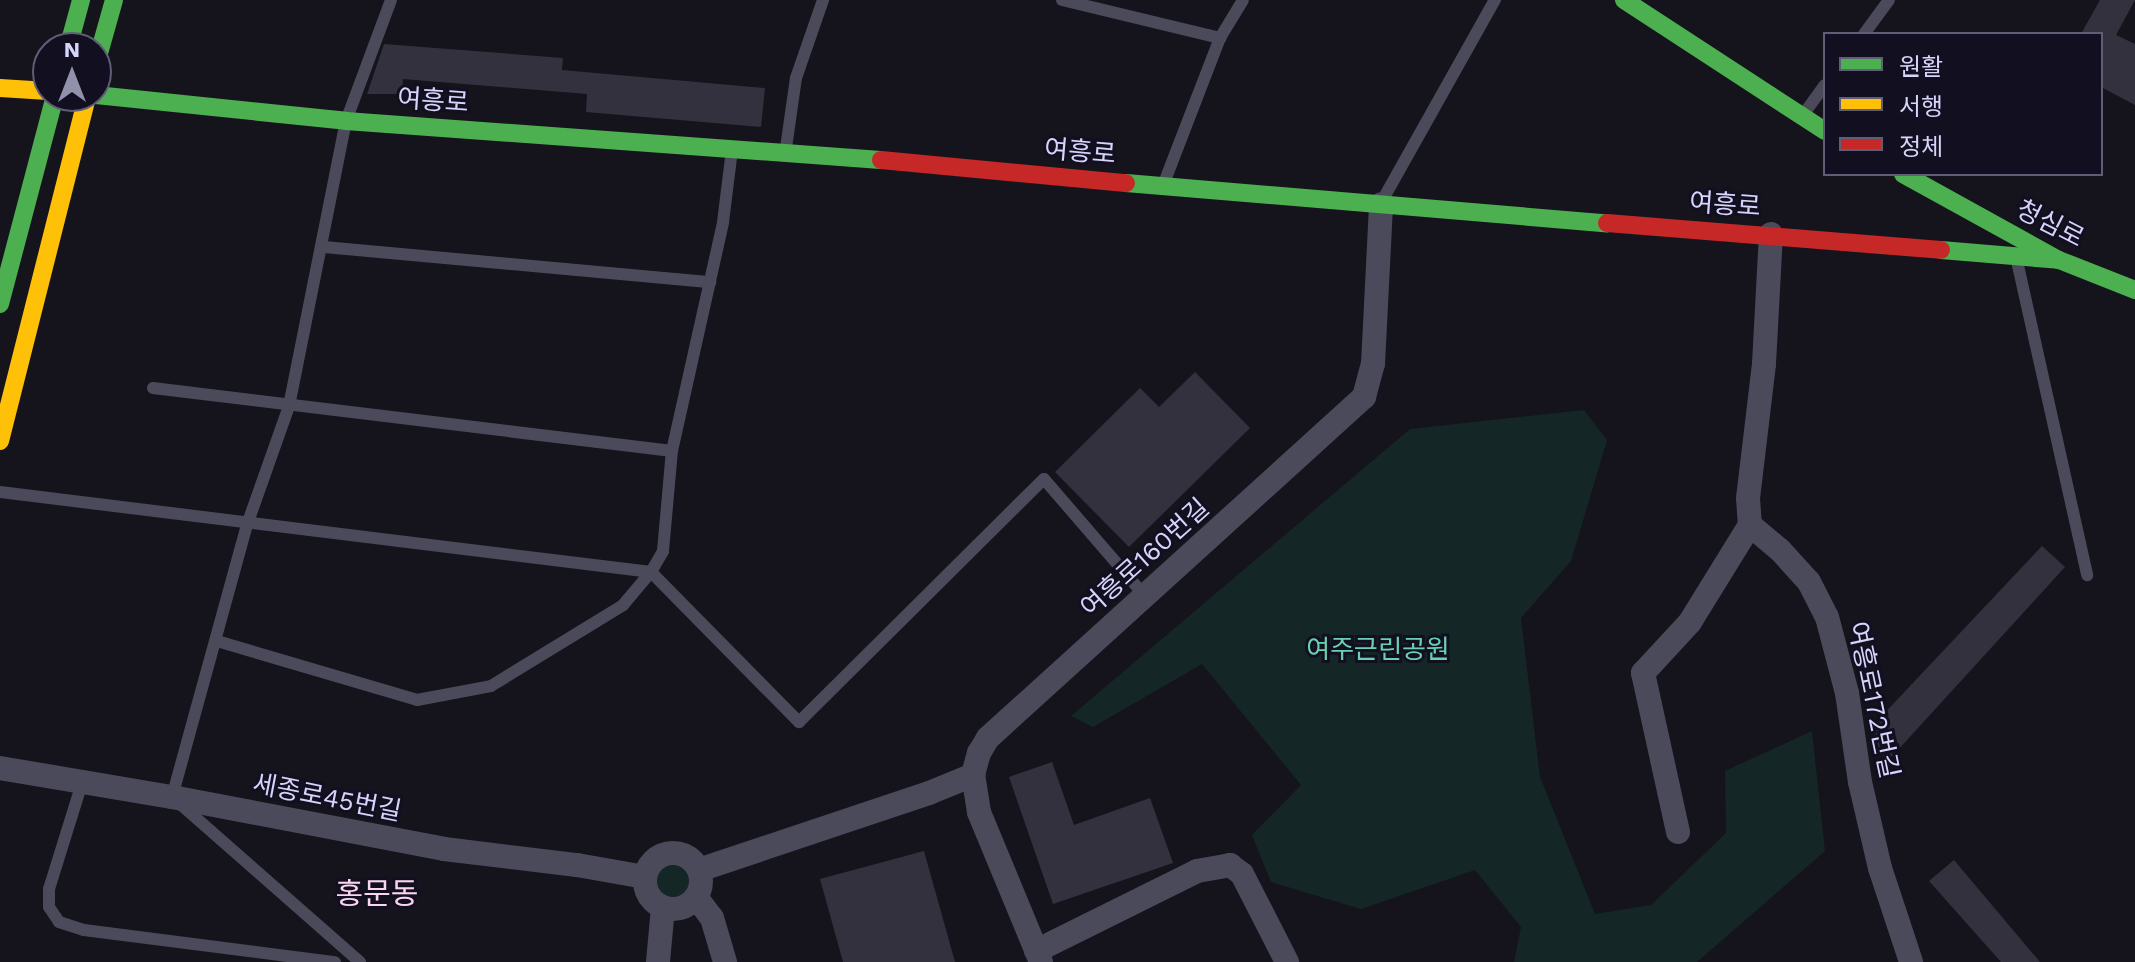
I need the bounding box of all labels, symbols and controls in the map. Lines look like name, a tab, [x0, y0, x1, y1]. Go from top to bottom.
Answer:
north arrow	[32, 32, 112, 112]
legend	[1823, 32, 2103, 176]
text: N	[64, 37, 80, 62]
text: 원활	[1899, 53, 1943, 81]
street label: 여흥로	[396, 83, 470, 119]
text: 서행	[1899, 93, 1943, 121]
street label: 여흥로	[1043, 133, 1117, 171]
text: 정체	[1899, 133, 1943, 161]
street label: 여흥로	[1688, 187, 1762, 223]
street label: 청심로	[2011, 194, 2089, 254]
street label: 여흥로160번길	[1074, 492, 1216, 624]
street label: 여흥로172번길	[1841, 619, 1905, 781]
park label: 여주근린공원	[1306, 634, 1450, 666]
street label: 세종로45번길	[250, 768, 404, 828]
district label: 홍문동	[336, 876, 418, 912]

